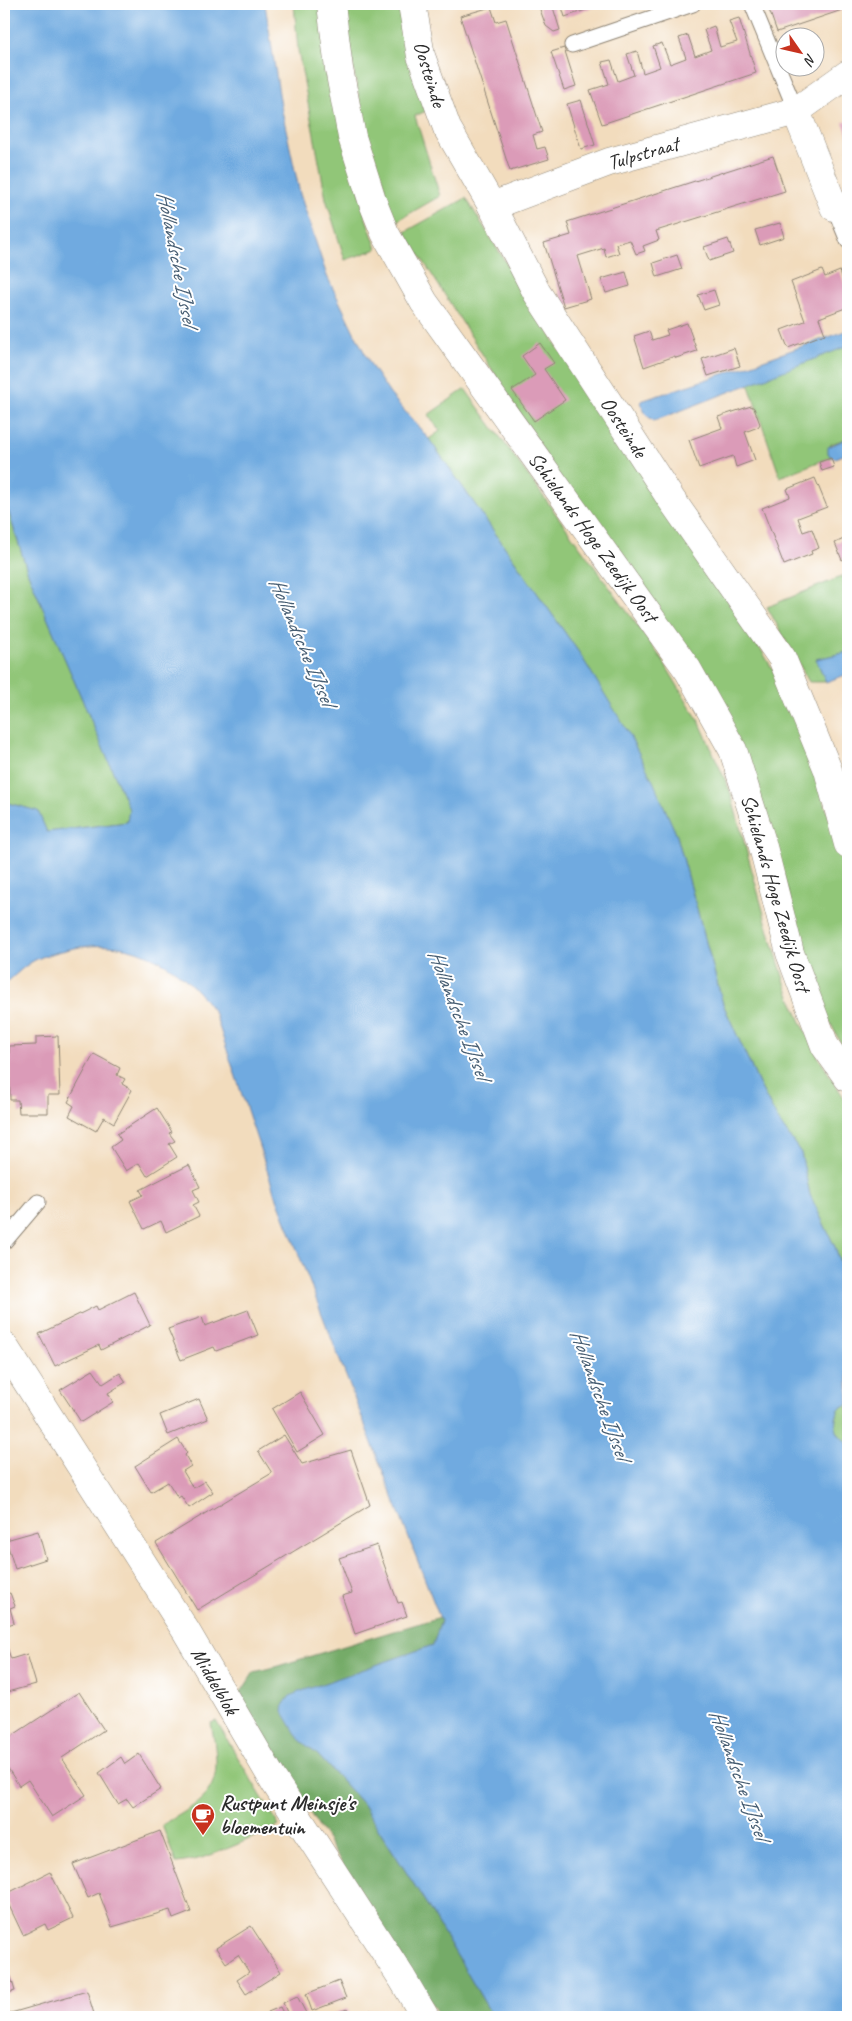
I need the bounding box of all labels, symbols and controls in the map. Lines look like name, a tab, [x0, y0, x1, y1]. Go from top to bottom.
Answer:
north arrow	[774, 28, 824, 78]
street label: Oosteinde	[408, 38, 453, 112]
text: N	[800, 51, 820, 69]
street label: Tulpstraat	[604, 130, 685, 176]
water label: Hollandsche IJssel	[150, 189, 205, 334]
street label: Oosteinde	[595, 392, 654, 464]
street label: Schielands Hoge Zeedijk Oost	[523, 447, 665, 630]
water label: Hollandsche IJssel	[263, 573, 344, 716]
street label: Schielands Hoge Zeedijk Oost	[735, 791, 817, 998]
water label: Hollandsche IJssel	[422, 946, 499, 1089]
water label: Hollandsche IJssel	[564, 1325, 639, 1469]
street label: Middelblok	[185, 1642, 245, 1721]
water label: Hollandsche IJssel	[703, 1705, 778, 1849]
place label: Rustpunt Meinsje's bloementuin	[220, 1790, 358, 1840]
cafe icon: Rustpunt Meinsje's bloementuin	[190, 1802, 216, 1836]

